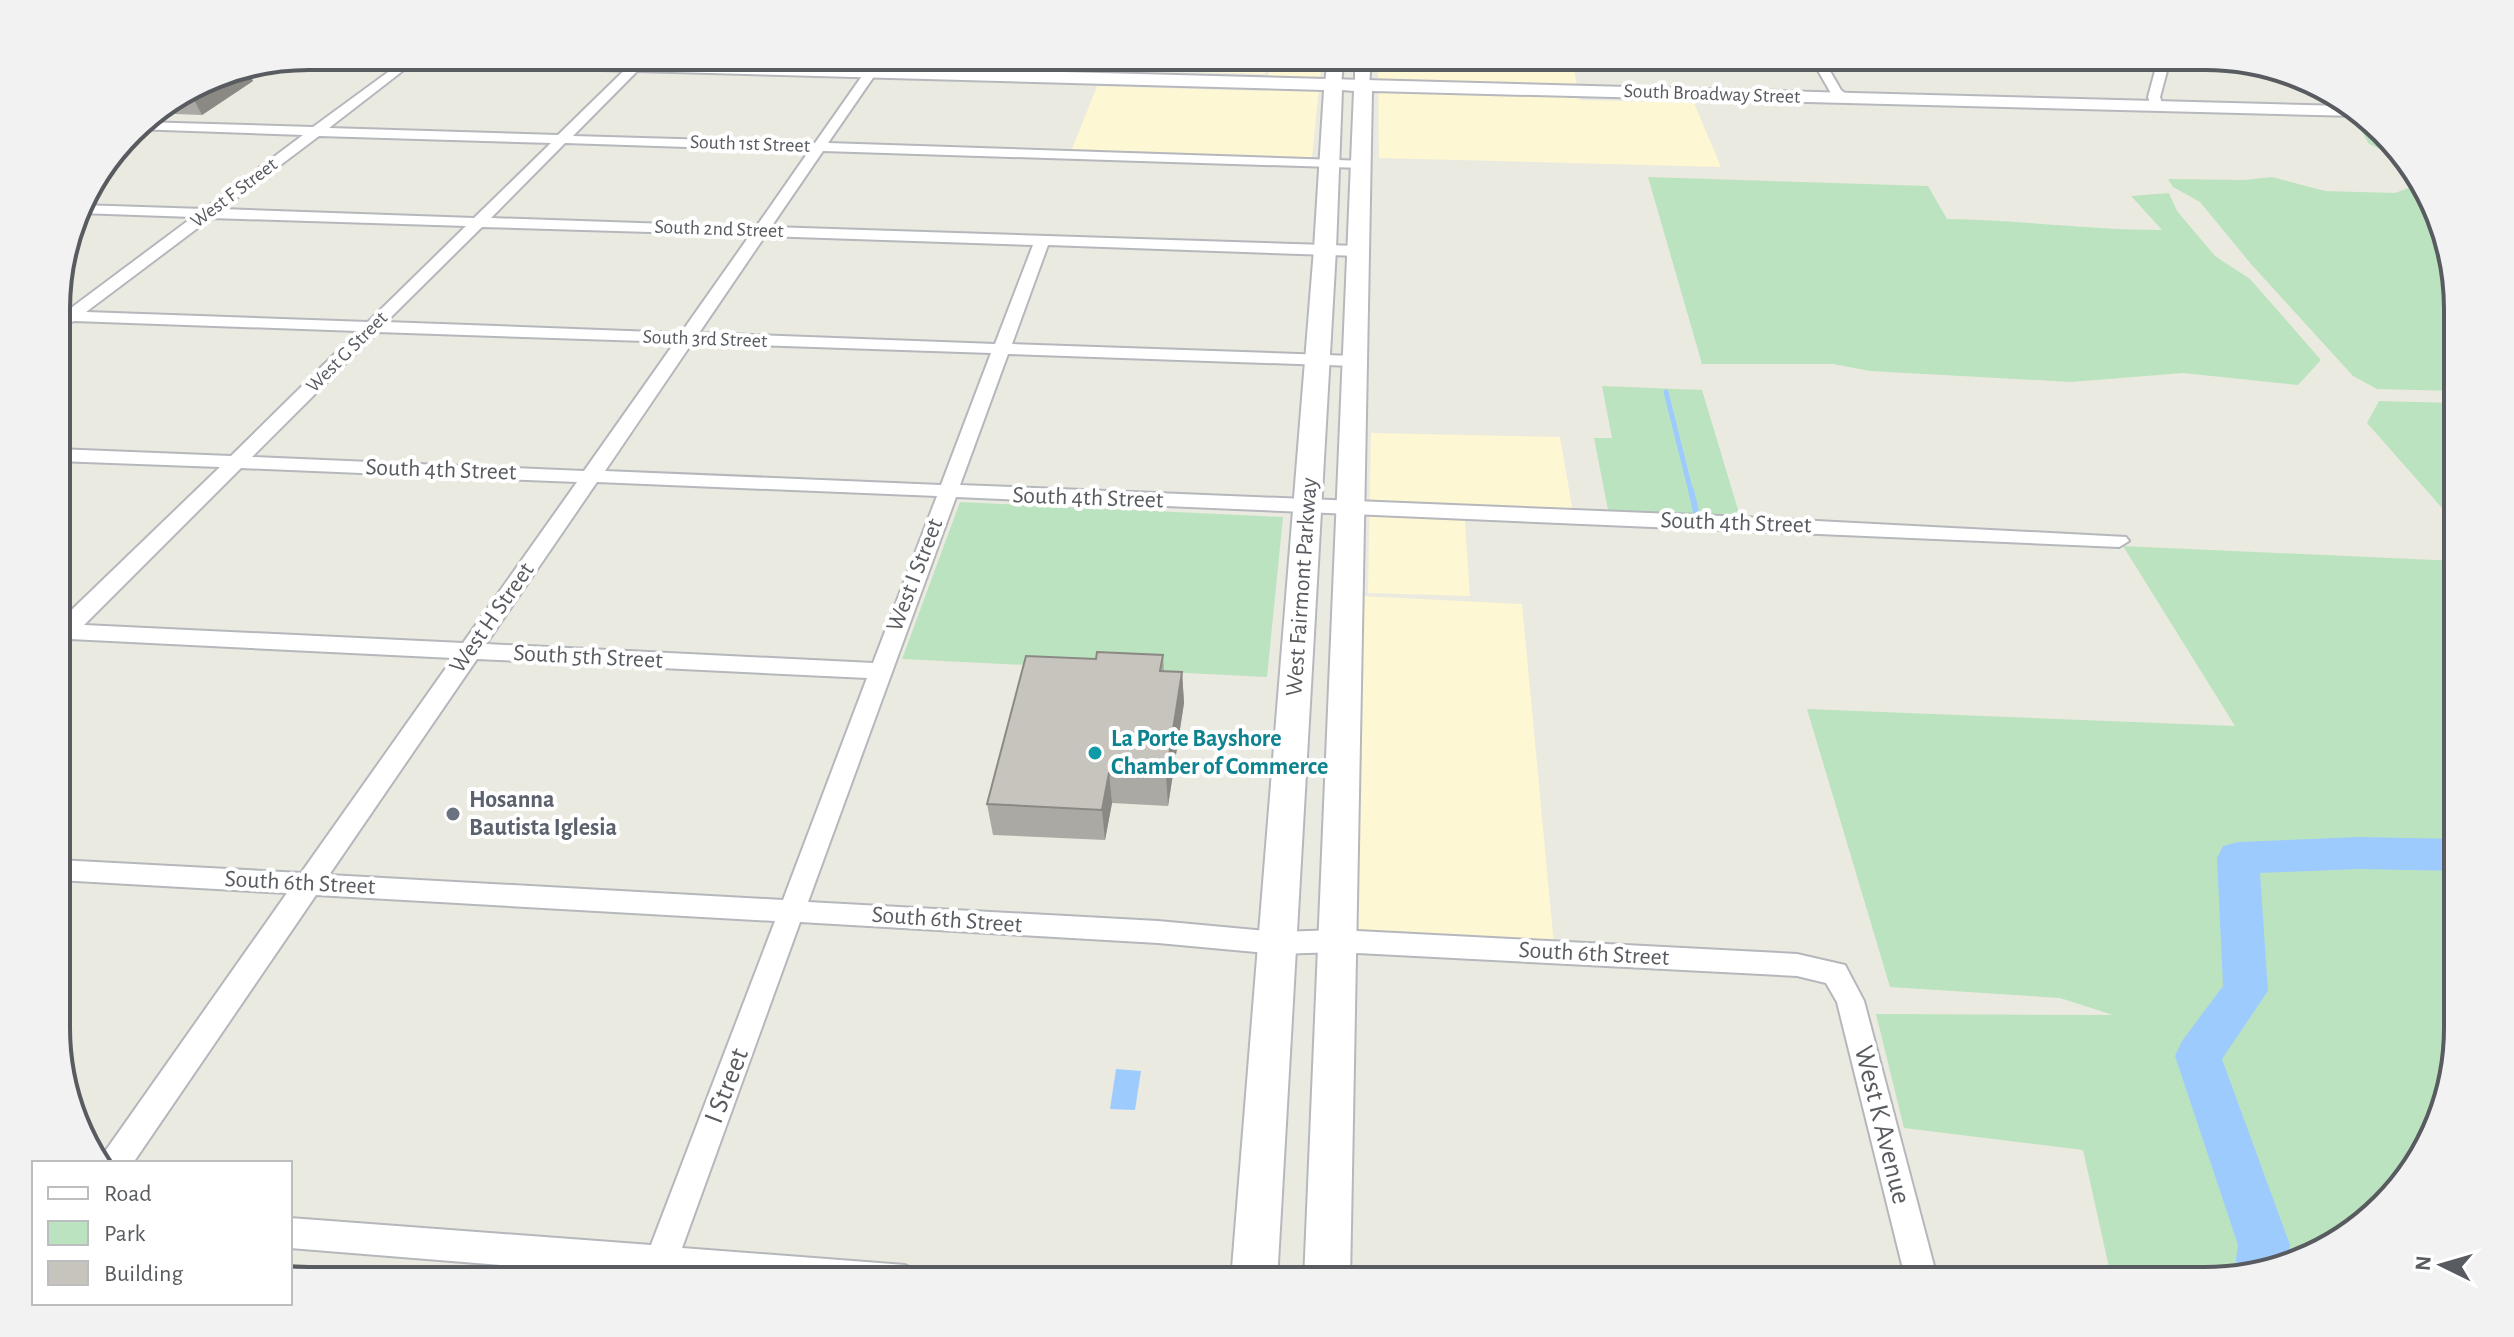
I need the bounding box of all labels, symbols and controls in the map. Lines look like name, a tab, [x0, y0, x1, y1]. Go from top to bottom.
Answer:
street label: South Broadway Street	[1623, 81, 1801, 107]
street label: South 1st Street	[690, 132, 811, 156]
street label: West F Street	[187, 154, 281, 232]
street label: South 2nd Street	[654, 217, 785, 241]
street label: West G Street	[303, 307, 392, 396]
street label: South 3rd Street	[642, 327, 768, 351]
street label: South 4th Street	[365, 455, 517, 485]
street label: West Fairmont Parkway	[1282, 477, 1322, 697]
street label: South 4th Street	[1012, 483, 1164, 513]
street label: South 4th Street	[1660, 508, 1812, 538]
street label: West I Street	[883, 515, 948, 635]
street label: West H Street	[445, 558, 539, 678]
street label: South 5th Street	[513, 641, 664, 673]
place label: La Porte Bayshore Chamber of Commerce	[1111, 727, 1328, 779]
marker: La Porte Bayshore Chamber of Commerce	[1086, 744, 1104, 762]
place label: Hosanna Bautista Iglesia	[469, 788, 617, 840]
marker: Hosanna Bautista Iglesia	[444, 805, 462, 823]
street label: South 6th Street	[224, 867, 376, 899]
street label: South 6th Street	[871, 903, 1023, 937]
street label: South 6th Street	[1518, 938, 1670, 970]
street label: West K Avenue	[1849, 1043, 1915, 1207]
street label: I Street	[700, 1044, 754, 1127]
legend	[32, 1161, 292, 1305]
text: Road	[104, 1182, 152, 1206]
text: Park	[104, 1222, 145, 1246]
north arrow	[2402, 1225, 2482, 1305]
text: N	[2411, 1255, 2435, 1272]
text: Building	[104, 1262, 183, 1286]

